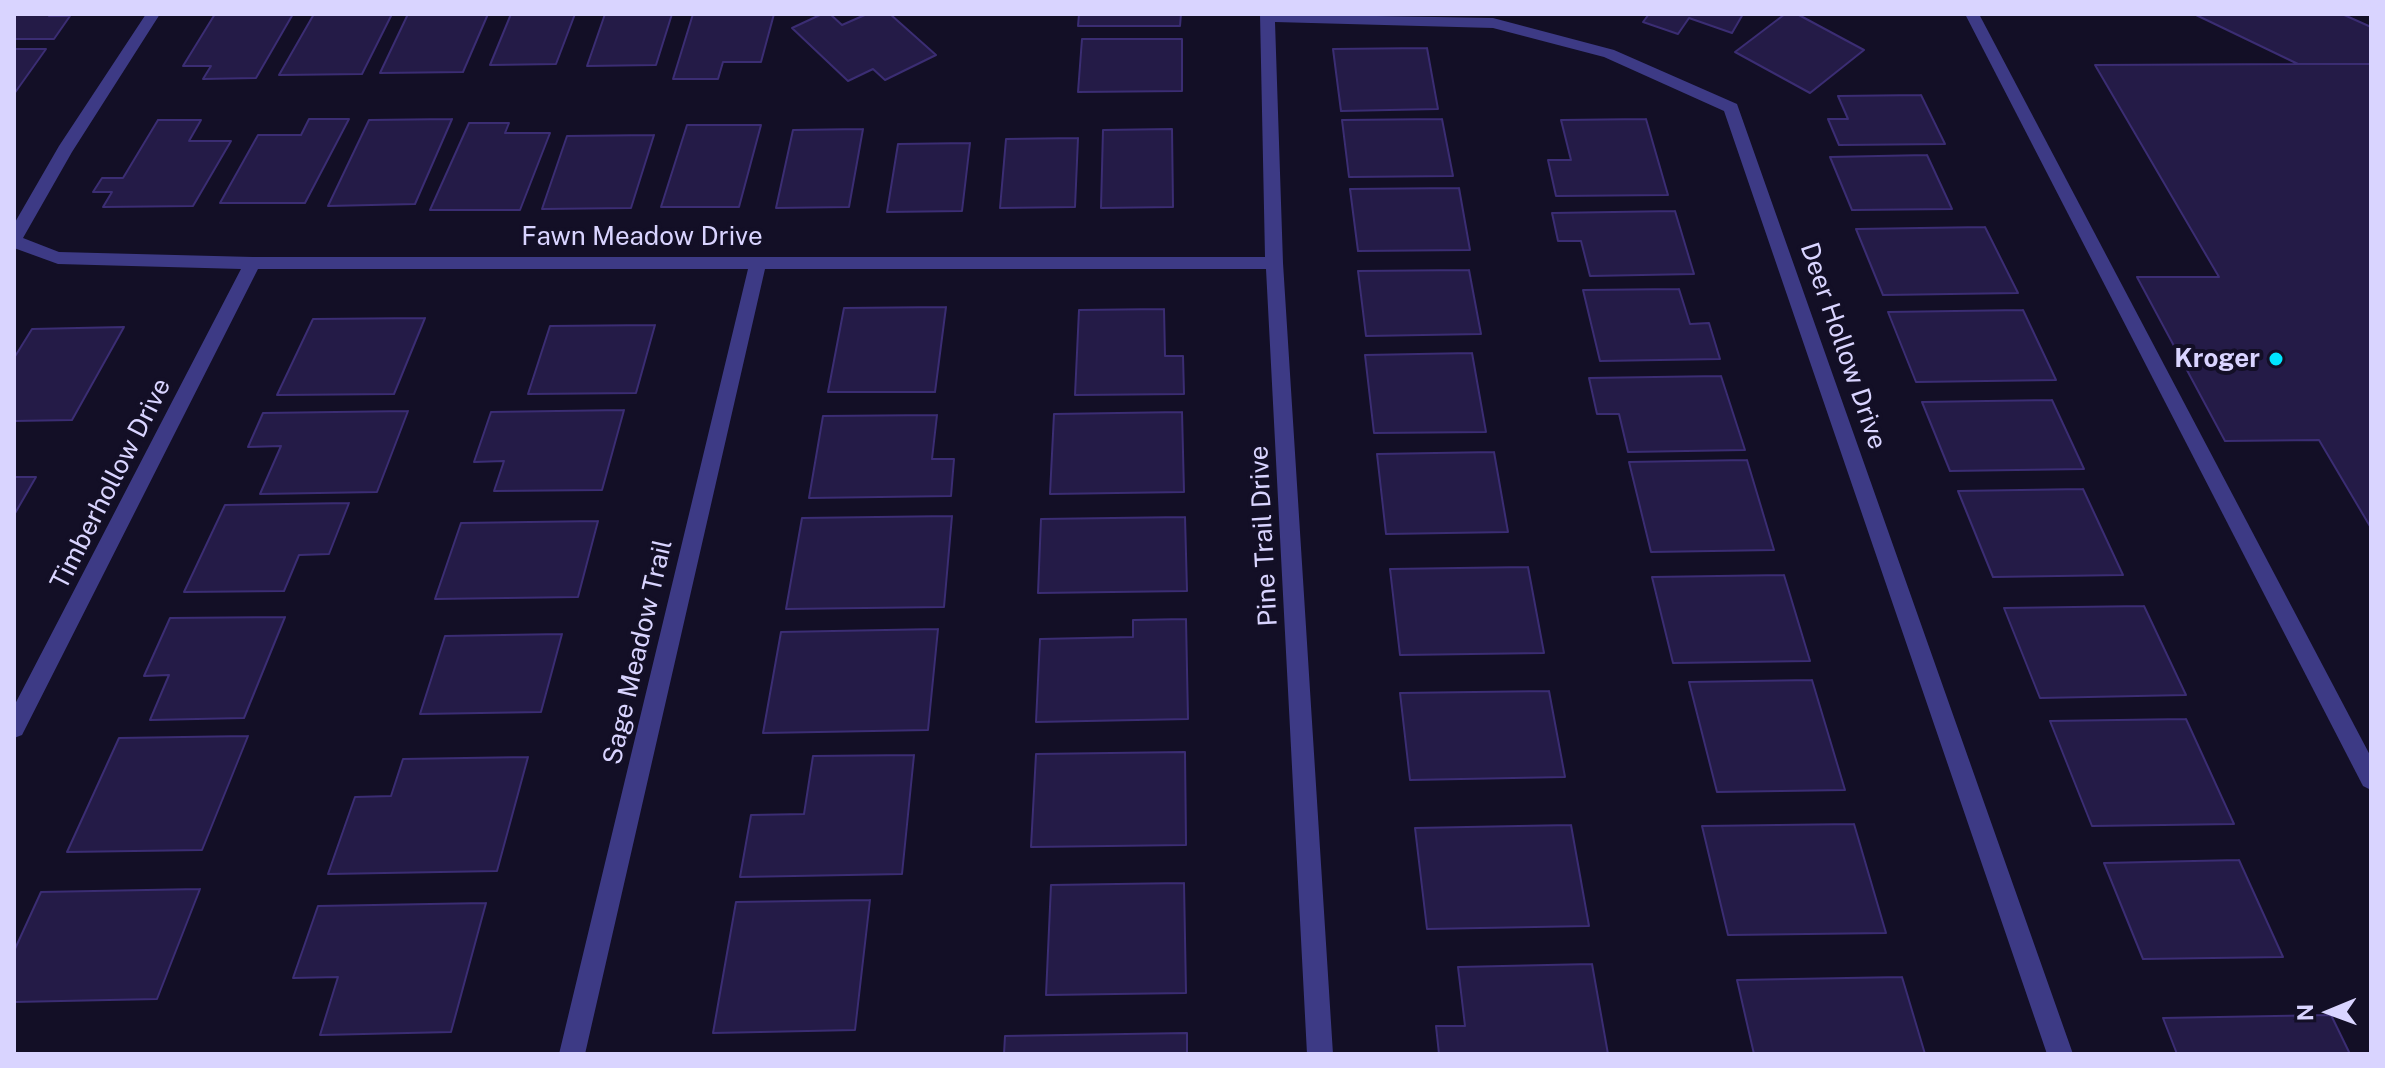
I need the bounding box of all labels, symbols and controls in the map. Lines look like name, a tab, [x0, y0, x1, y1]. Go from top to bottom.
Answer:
street label: Fawn Meadow Drive	[521, 221, 763, 253]
street label: Deer Hollow Drive	[1793, 239, 1893, 453]
place label: Kroger	[2174, 343, 2260, 375]
marker: Kroger	[2267, 350, 2285, 368]
street label: Timberhollow Drive	[44, 373, 178, 595]
street label: Pine Trail Drive	[1244, 445, 1284, 627]
street label: Sage Meadow Trail	[597, 536, 679, 768]
north arrow	[2289, 972, 2369, 1052]
text: N	[2292, 1004, 2318, 1021]

